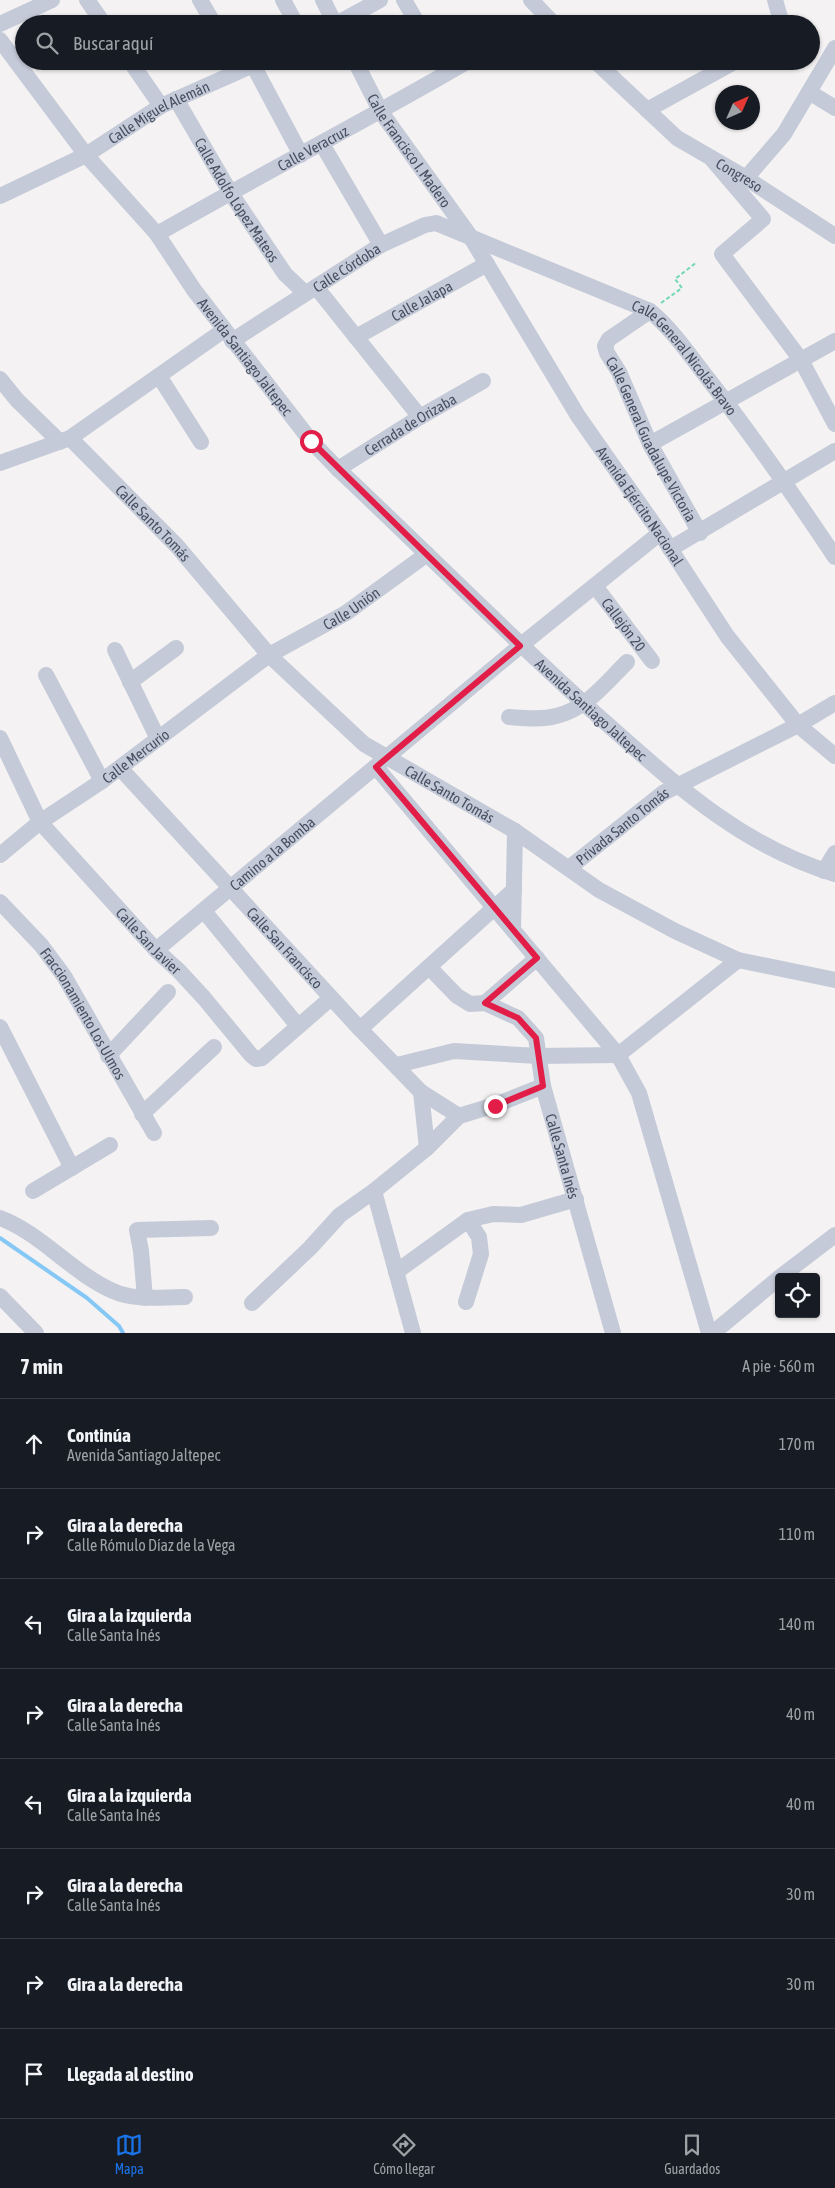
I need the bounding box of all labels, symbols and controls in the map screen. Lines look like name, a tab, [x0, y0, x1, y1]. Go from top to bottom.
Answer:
search box	[15, 15, 820, 70]
icon: search	[33, 29, 61, 57]
text: Buscar aquí	[73, 32, 153, 54]
street label: Calle Miguel Alemán	[105, 77, 212, 147]
north arrow	[715, 85, 760, 130]
street label: Calle Francisco I. Madero	[365, 91, 455, 210]
street label: Calle Veracruz	[274, 121, 351, 174]
street label: Calle Adolfo López Mateos	[192, 135, 283, 265]
street label: Congreso	[713, 154, 766, 195]
street label: Calle Córdoba	[309, 239, 383, 295]
street label: Calle Jalapa	[388, 277, 455, 324]
street label: Avenida Santiago Jaltepec	[195, 294, 297, 419]
street label: Calle General Nicolás Bravo	[629, 296, 741, 418]
street label: Calle General Guadalupe Victoria	[603, 353, 700, 524]
street label: Cerrada de Orizaba	[361, 390, 459, 459]
route start	[300, 430, 323, 453]
street label: Avenida Ejército Nacional	[593, 443, 687, 568]
street label: Calle Santo Tomás	[112, 481, 194, 565]
street label: Calle Unión	[320, 583, 383, 633]
street label: Callejón 20	[598, 594, 650, 654]
street label: Avenida Santiago Jaltepec	[532, 655, 651, 764]
street label: Calle Mercurio	[99, 725, 172, 787]
street label: Calle Santo Tomás	[402, 761, 498, 826]
street label: Privada Santo Tomás	[572, 783, 671, 868]
street label: Camino a la Bomba	[226, 813, 318, 894]
street label: Calle San Javier	[113, 904, 185, 978]
street label: Calle San Francisco	[244, 904, 327, 992]
street label: Fraccionamiento Los Ulmos	[37, 944, 130, 1082]
route end	[484, 1095, 507, 1118]
street label: Calle Santa Inés	[543, 1112, 583, 1200]
map controls	[775, 1273, 820, 1318]
button: locate	[775, 1273, 820, 1318]
text: 7 min	[20, 1354, 63, 1378]
text: A pie · 560 m	[742, 1357, 815, 1375]
text: Continúa	[67, 1424, 131, 1446]
icon: ahead	[20, 1430, 48, 1458]
text: 170 m	[779, 1435, 815, 1453]
text: Avenida Santiago Jaltepec	[67, 1446, 220, 1464]
text: Gira a la derecha	[67, 1514, 183, 1536]
icon: right	[20, 1520, 48, 1548]
text: 110 m	[779, 1525, 815, 1543]
text: Calle Rómulo Díaz de la Vega	[67, 1536, 236, 1554]
text: Gira a la izquierda	[67, 1604, 192, 1626]
icon: left	[20, 1610, 48, 1638]
text: 140 m	[779, 1615, 815, 1633]
text: Calle Santa Inés	[67, 1626, 160, 1644]
text: Gira a la derecha	[67, 1694, 183, 1716]
icon: right	[20, 1700, 48, 1728]
text: 40 m	[786, 1705, 815, 1723]
text: Calle Santa Inés	[67, 1716, 160, 1734]
text: Gira a la izquierda	[67, 1784, 192, 1806]
icon: left	[20, 1790, 48, 1818]
text: 40 m	[786, 1795, 815, 1813]
text: Calle Santa Inés	[67, 1806, 160, 1824]
text: Gira a la derecha	[67, 1874, 183, 1896]
icon: right	[20, 1880, 48, 1908]
text: 30 m	[786, 1885, 815, 1903]
text: Calle Santa Inés	[67, 1896, 160, 1914]
icon: right	[20, 1970, 48, 1998]
text: Gira a la derecha	[67, 1973, 183, 1995]
text: 30 m	[786, 1975, 815, 1993]
icon: arrive	[20, 2060, 48, 2088]
text: Llegada al destino	[67, 2063, 194, 2085]
tab: Mapa	[115, 2131, 144, 2177]
tab: Cómo llegar	[373, 2131, 435, 2177]
tab: Guardados	[664, 2131, 720, 2177]

